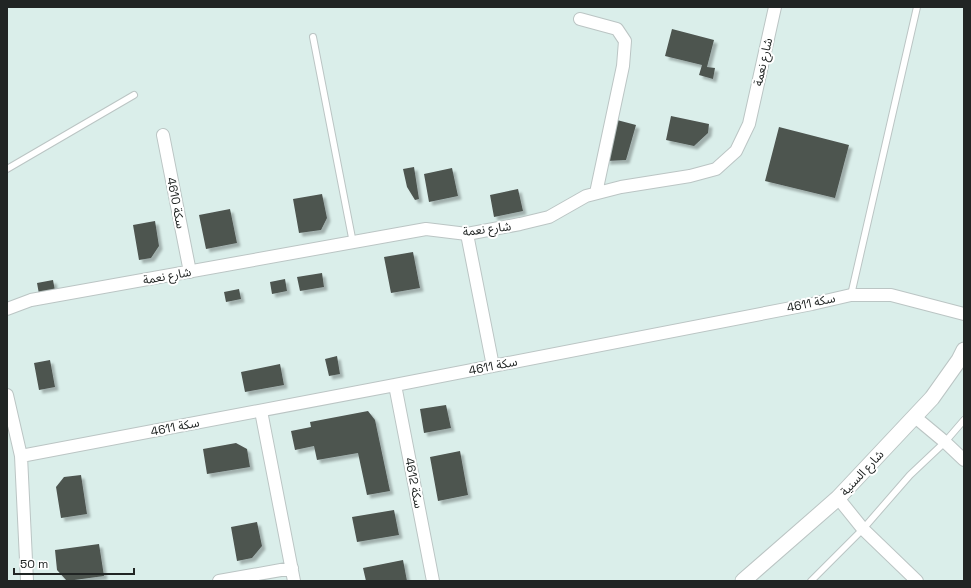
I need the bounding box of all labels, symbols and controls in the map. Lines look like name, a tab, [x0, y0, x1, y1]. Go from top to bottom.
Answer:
street label: شارع نعمة	[750, 36, 777, 88]
street label: سكة 4610	[163, 176, 189, 230]
street label: شارع نعمة	[462, 218, 512, 241]
street label: شارع نعمة	[142, 264, 193, 289]
street label: سكة 4611	[785, 290, 837, 316]
street label: سكة 4611	[467, 353, 519, 379]
street label: سكة 4611	[149, 414, 201, 440]
street label: شارع السنية	[837, 447, 888, 500]
street label: سكة 4612	[401, 456, 427, 510]
scale bar	[14, 550, 134, 576]
text: 50 m	[20, 556, 48, 572]

